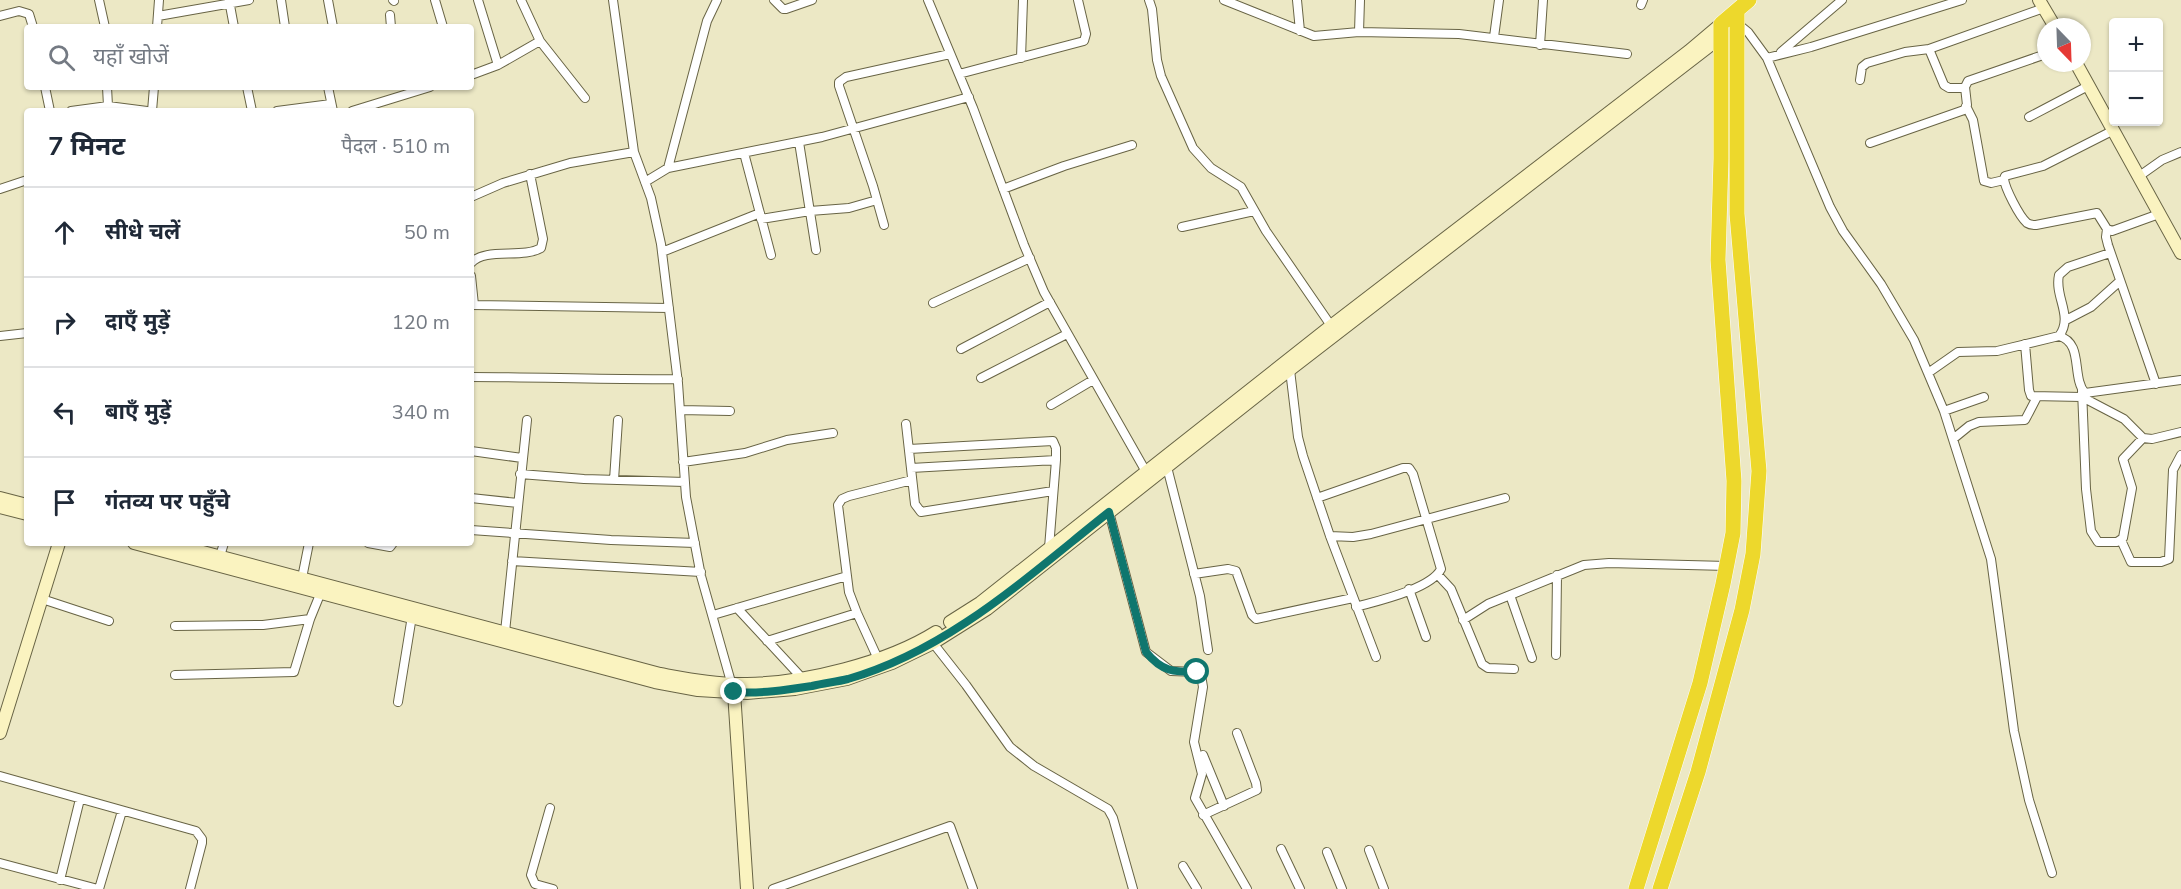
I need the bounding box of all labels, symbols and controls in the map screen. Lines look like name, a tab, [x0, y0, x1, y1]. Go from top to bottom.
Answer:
north arrow	[2037, 18, 2091, 72]
map controls	[2109, 18, 2163, 126]
button: +	[2109, 18, 2163, 72]
search box	[24, 24, 474, 90]
icon: search	[45, 41, 78, 74]
text: यहाँ खोजें	[93, 42, 169, 72]
button: −	[2109, 72, 2163, 126]
text: 7 मिनट	[48, 129, 125, 164]
text: पैदल · 510 m	[341, 133, 450, 160]
icon: ahead	[48, 216, 81, 249]
text: सीधे चलें	[105, 217, 180, 247]
text: 50 m	[404, 219, 450, 246]
icon: right	[48, 306, 81, 339]
text: दाएँ मुड़ें	[105, 307, 170, 337]
text: 120 m	[392, 309, 450, 336]
icon: left	[48, 396, 81, 429]
text: बाएँ मुड़ें	[105, 397, 171, 427]
text: 340 m	[392, 399, 450, 426]
icon: arrive	[48, 486, 81, 519]
text: गंतव्य पर पहुँचे	[105, 487, 230, 517]
route start	[1183, 658, 1209, 684]
route end	[720, 678, 746, 704]

